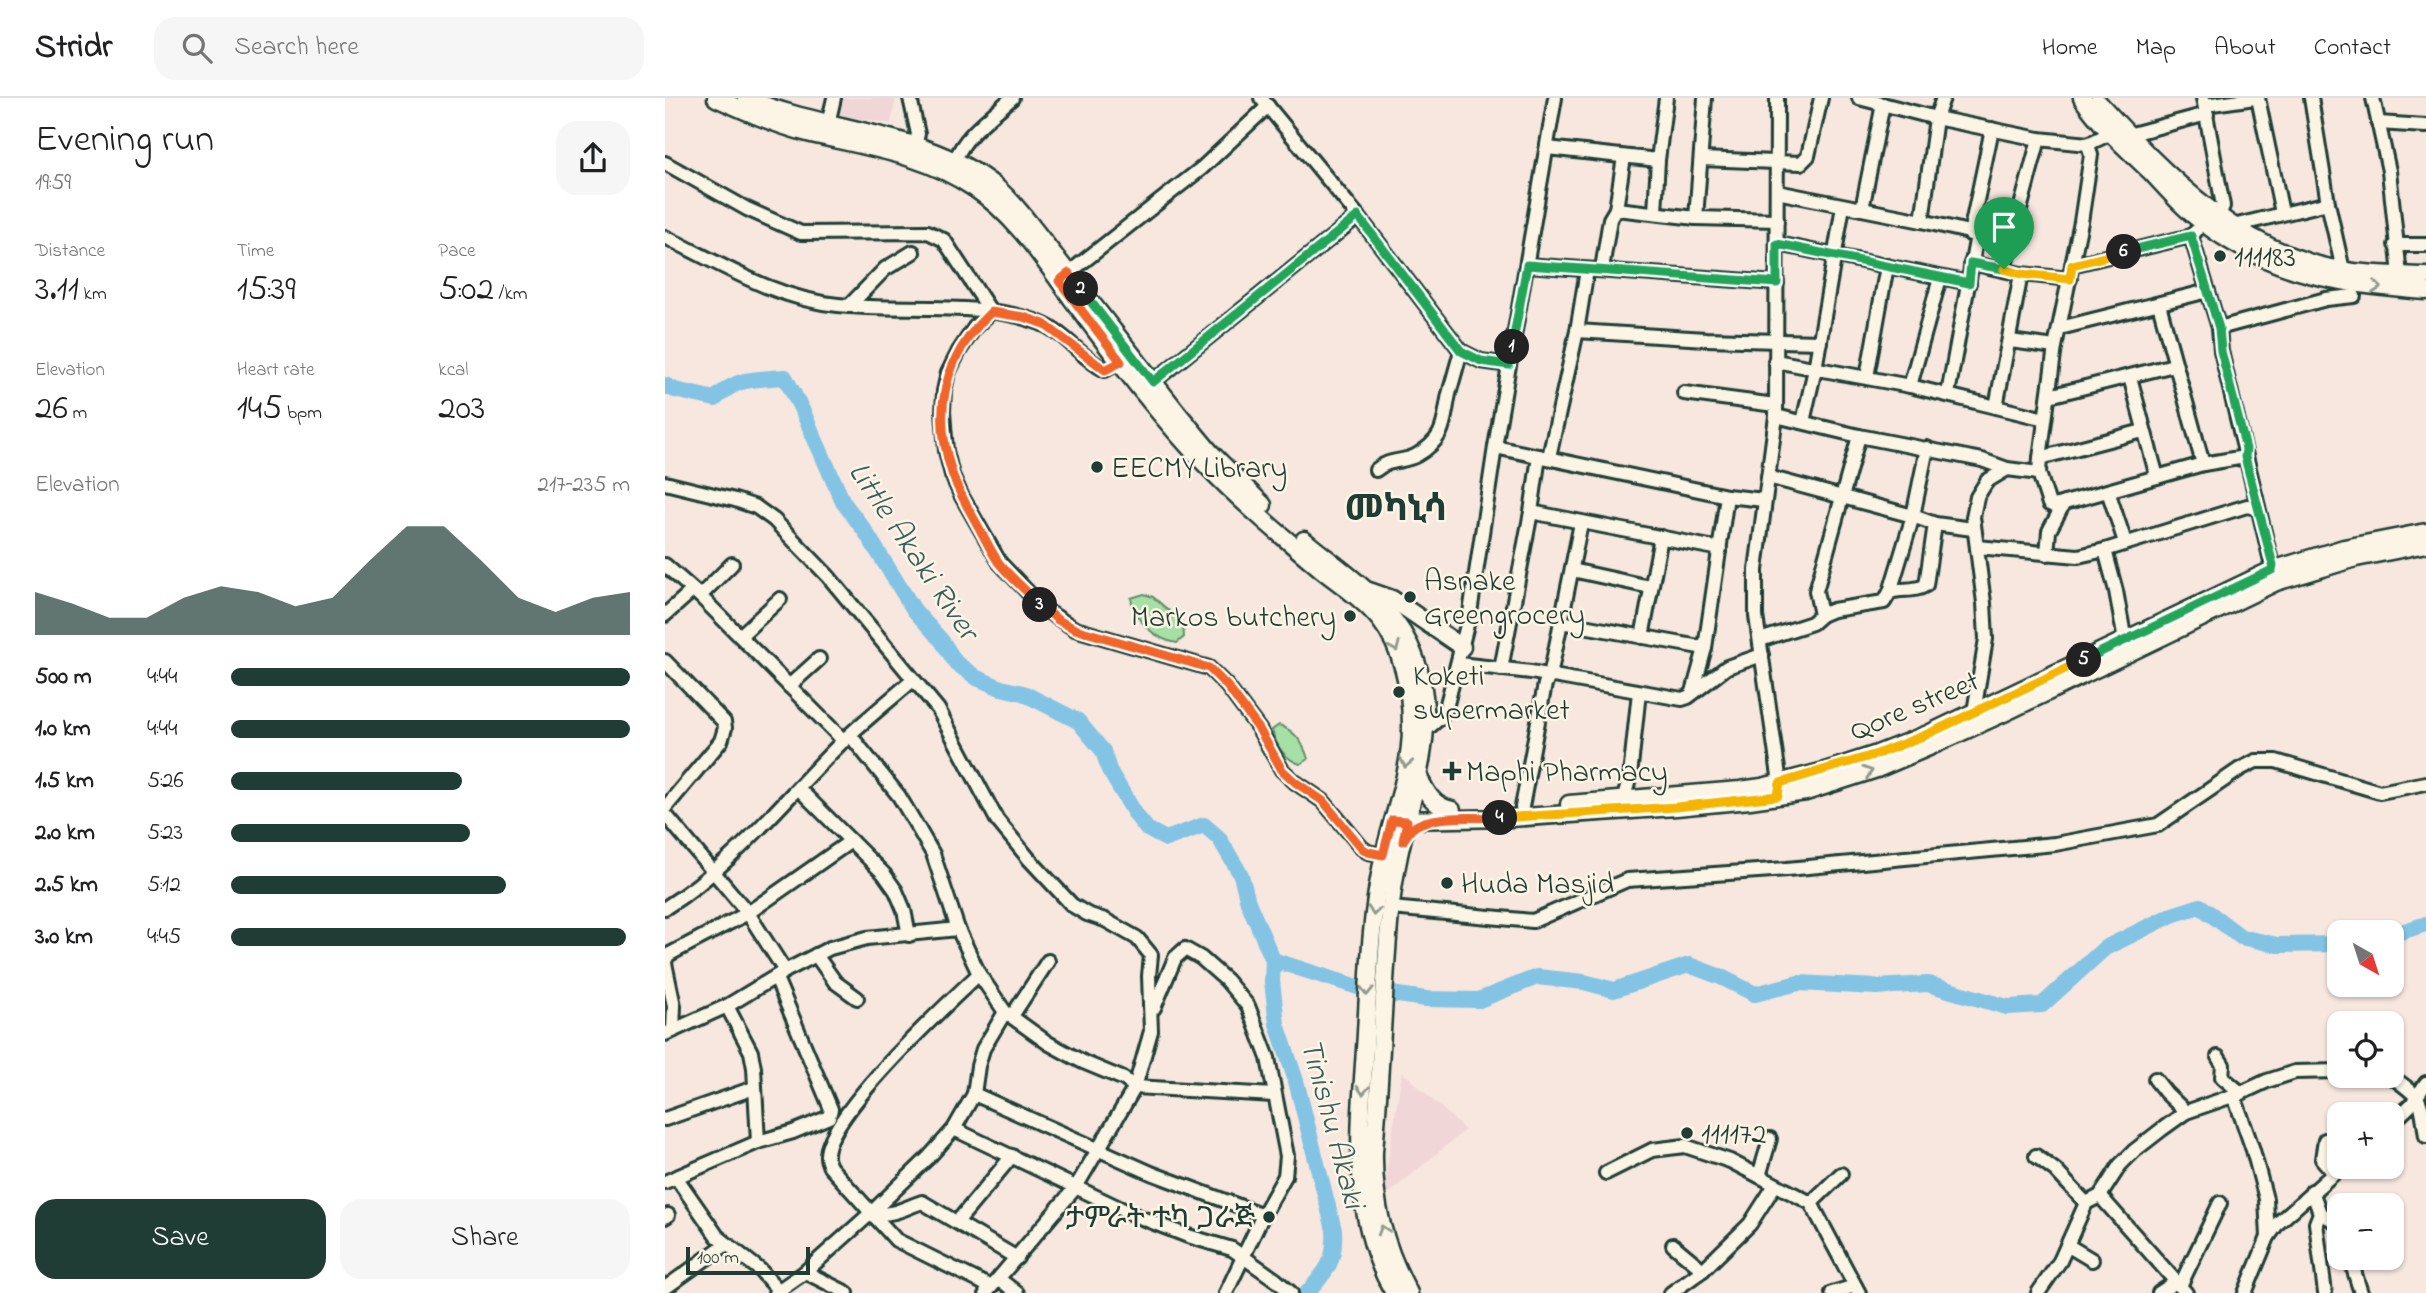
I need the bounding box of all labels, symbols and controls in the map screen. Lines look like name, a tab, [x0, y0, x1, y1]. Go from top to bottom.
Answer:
search box	[154, 17, 644, 80]
text: Stridr	[35, 24, 112, 72]
icon: search	[178, 29, 216, 67]
text: Search here	[234, 29, 359, 67]
text: Home	[2042, 31, 2098, 66]
text: Map	[2136, 31, 2176, 66]
text: About	[2214, 31, 2276, 66]
text: Contact	[2314, 31, 2391, 66]
text: Evening run	[35, 113, 214, 169]
button: share	[556, 121, 630, 195]
text: 19:59	[35, 167, 71, 200]
pin	[1974, 197, 2034, 269]
icon: arrive	[1985, 208, 2023, 246]
pin: 6	[2107, 234, 2141, 270]
place label: 111183	[2234, 237, 2296, 281]
text: Distance	[35, 238, 105, 265]
text: Time	[237, 238, 274, 265]
text: Pace	[438, 238, 475, 265]
text: 6	[2119, 238, 2128, 265]
marker: 111183	[2212, 248, 2228, 264]
text: 3.11	[35, 265, 79, 316]
text: 15:39	[237, 265, 296, 316]
text: 5:02	[438, 265, 494, 316]
pin: 2	[1063, 272, 1099, 306]
text: 2	[1076, 275, 1085, 302]
one-way arrow	[2371, 280, 2383, 295]
text: km	[79, 281, 107, 308]
text: /km	[494, 281, 528, 308]
pin: 1	[1495, 330, 1529, 364]
text: 1	[1508, 333, 1515, 360]
text: Elevation	[35, 357, 105, 384]
text: Heart rate	[237, 357, 315, 384]
text: kcal	[438, 357, 469, 384]
text: 26	[35, 384, 68, 435]
text: 145	[237, 384, 282, 435]
text: 203	[438, 384, 485, 435]
text: m	[68, 400, 87, 427]
text: bpm	[282, 400, 322, 427]
place label: EECMY Library	[1111, 448, 1287, 492]
water label: Little Akaki River	[835, 453, 992, 654]
marker: EECMY Library	[1089, 459, 1105, 475]
text: Elevation	[35, 469, 120, 502]
text: 217–235 m	[537, 469, 630, 502]
district label: መካኒሳ	[1345, 484, 1447, 538]
place label: Asnake Greengrocery	[1424, 561, 1585, 639]
pin: 3	[1023, 588, 1057, 622]
marker: Asnake Greengrocery	[1402, 589, 1418, 605]
text: 3	[1036, 591, 1043, 618]
place label: Markos butchery	[1131, 597, 1336, 641]
marker: Markos butchery	[1342, 608, 1358, 624]
one-way arrow	[1387, 640, 1401, 653]
pin: 5	[2067, 642, 2101, 678]
text: 5	[2078, 646, 2089, 673]
place label: Koketi supermarket	[1413, 656, 1570, 734]
text: 500 m	[35, 661, 92, 694]
text: 4:44	[147, 661, 177, 694]
street label: Qore street	[1844, 661, 1987, 755]
marker: Koketi supermarket	[1391, 684, 1407, 700]
text: 1.0 km	[35, 713, 91, 746]
text: 4:44	[147, 713, 177, 746]
place label: Maphi Pharmacy	[1466, 752, 1668, 796]
one-way arrow	[1400, 757, 1415, 769]
marker: Maphi Pharmacy	[1444, 763, 1460, 779]
text: 1.5 km	[35, 765, 94, 798]
text: 5:26	[147, 765, 184, 798]
one-way arrow	[1862, 766, 1874, 780]
pin: 4	[1483, 800, 1517, 836]
text: 4	[1496, 804, 1503, 831]
text: 2.0 km	[35, 817, 95, 850]
text: 5:23	[147, 817, 183, 850]
place label: Huda Masjid	[1461, 864, 1614, 908]
text: 2.5 km	[35, 869, 98, 902]
text: 5:12	[147, 869, 181, 902]
marker: Huda Masjid	[1439, 875, 1455, 891]
one-way arrow	[1367, 905, 1382, 917]
north arrow	[2327, 920, 2405, 998]
map controls	[2327, 920, 2404, 1270]
text: 3.0 km	[35, 921, 93, 954]
text: 4:45	[147, 921, 181, 954]
one-way arrow	[1360, 986, 1375, 997]
button: locate	[2327, 1011, 2404, 1088]
water label: Tinishu Akaki	[1285, 1034, 1377, 1217]
one-way arrow	[1355, 1085, 1370, 1096]
button: +	[2327, 1102, 2404, 1179]
place label: 111172	[1701, 1114, 1767, 1158]
marker: 111172	[1679, 1125, 1695, 1141]
button: −	[2327, 1193, 2404, 1270]
place label: ታምራት ተካ ጋራጅ	[1066, 1198, 1255, 1242]
button: Save	[35, 1199, 326, 1279]
button: Share	[340, 1199, 630, 1279]
marker: ታምራት ተካ ጋራጅ	[1261, 1209, 1277, 1225]
one-way arrow	[1377, 1225, 1391, 1237]
scale bar	[686, 1244, 810, 1276]
text: 100 m	[697, 1245, 739, 1272]

